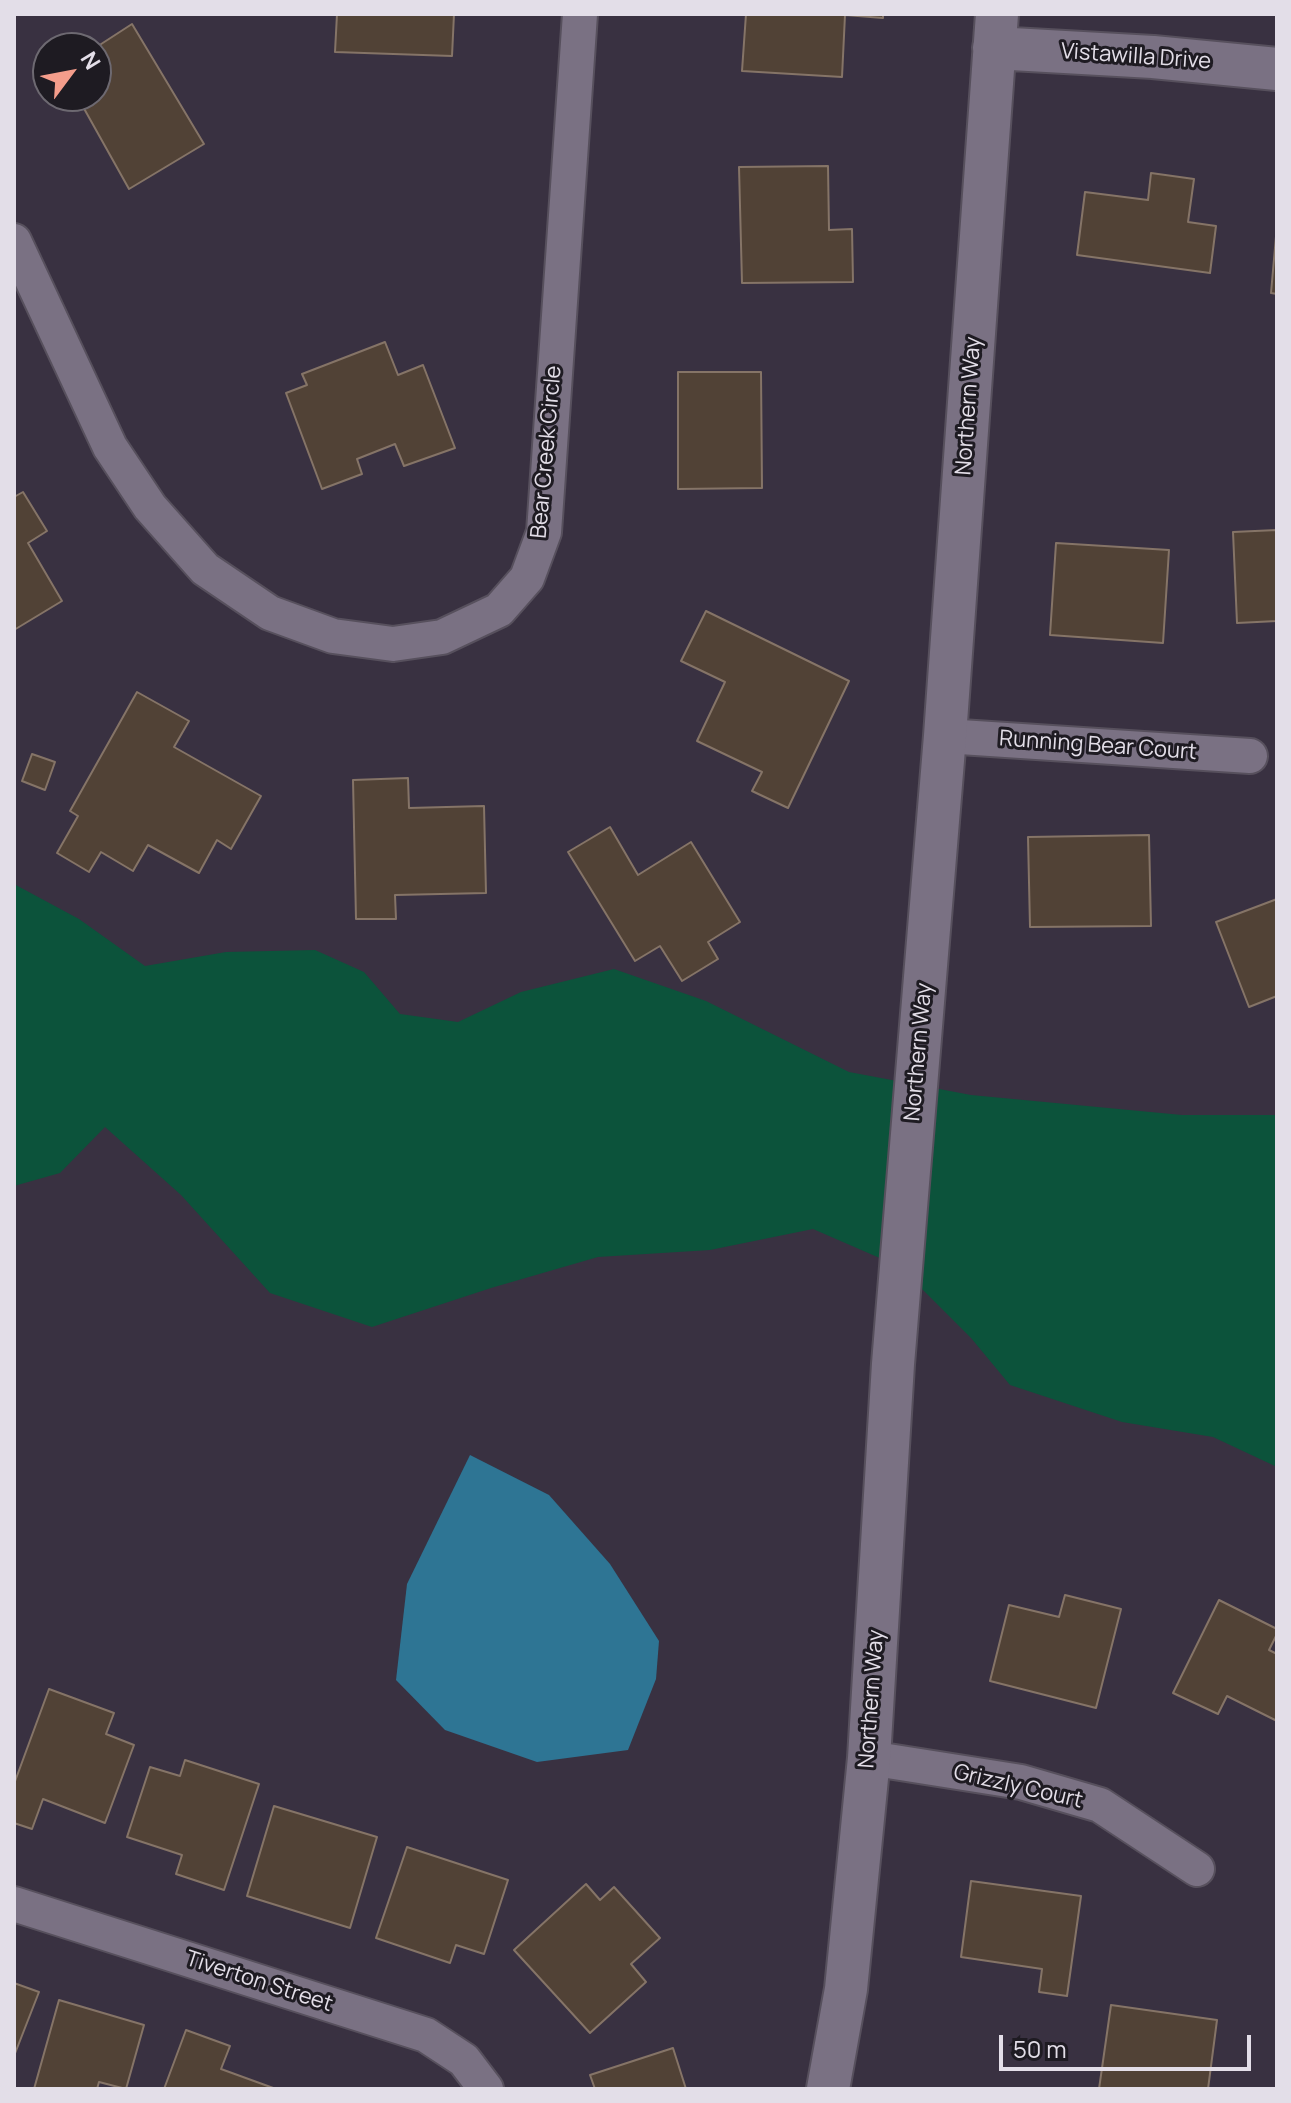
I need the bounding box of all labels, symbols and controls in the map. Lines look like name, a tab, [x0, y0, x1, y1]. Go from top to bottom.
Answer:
north arrow	[32, 32, 112, 112]
street label: Vistawilla Drive	[1060, 39, 1212, 75]
text: N	[74, 46, 108, 75]
street label: Northern Way	[951, 336, 987, 476]
street label: Bear Creek Circle	[526, 364, 568, 540]
street label: Running Bear Court	[998, 726, 1198, 766]
street label: Northern Way	[900, 982, 938, 1122]
street label: Northern Way	[854, 1629, 890, 1769]
street label: Grizzly Court	[951, 1759, 1085, 1815]
street label: Tiverton Street	[182, 1946, 336, 2018]
scale bar	[1003, 2019, 1255, 2069]
text: 50 m	[1013, 2032, 1067, 2065]

